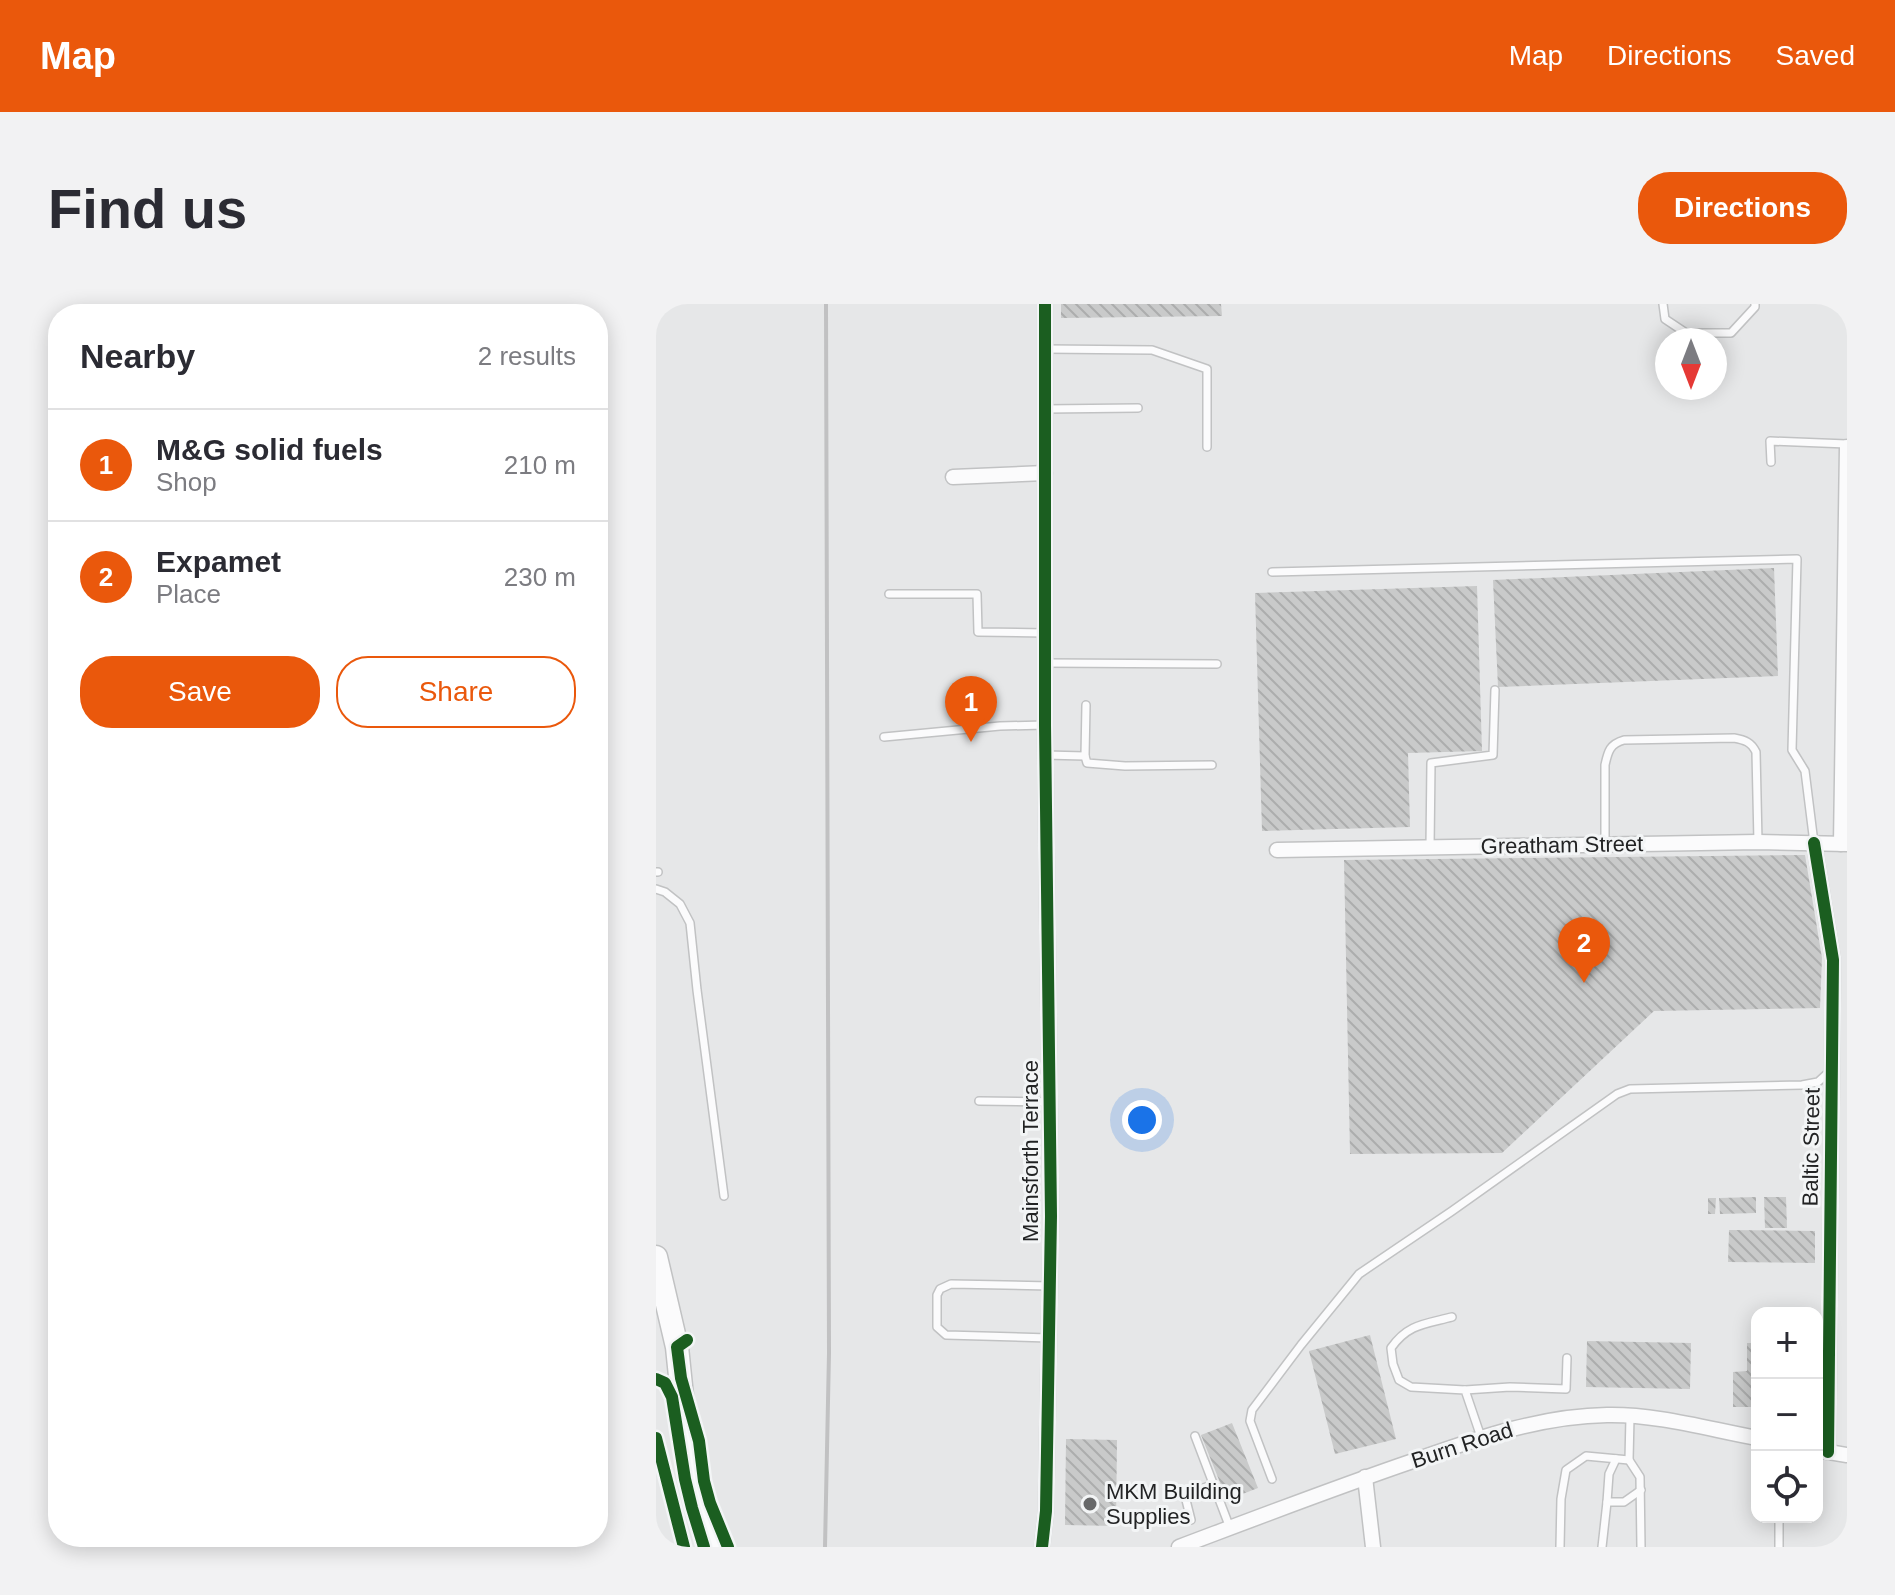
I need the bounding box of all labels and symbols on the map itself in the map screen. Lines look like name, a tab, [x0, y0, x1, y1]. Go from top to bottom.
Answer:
north arrow	[1655, 328, 1727, 400]
pin: 1	[945, 676, 997, 742]
street label: Greatham Street	[1480, 831, 1644, 859]
pin: 2	[1558, 917, 1610, 983]
street label: Mainsforth Terrace	[1018, 1060, 1043, 1242]
street label: Baltic Street	[1797, 1087, 1825, 1207]
your location	[1122, 1100, 1162, 1140]
street label: Burn Road	[1408, 1417, 1516, 1473]
place label: MKM Building Supplies	[1106, 1479, 1242, 1529]
marker: MKM Building Supplies	[1081, 1495, 1099, 1513]

